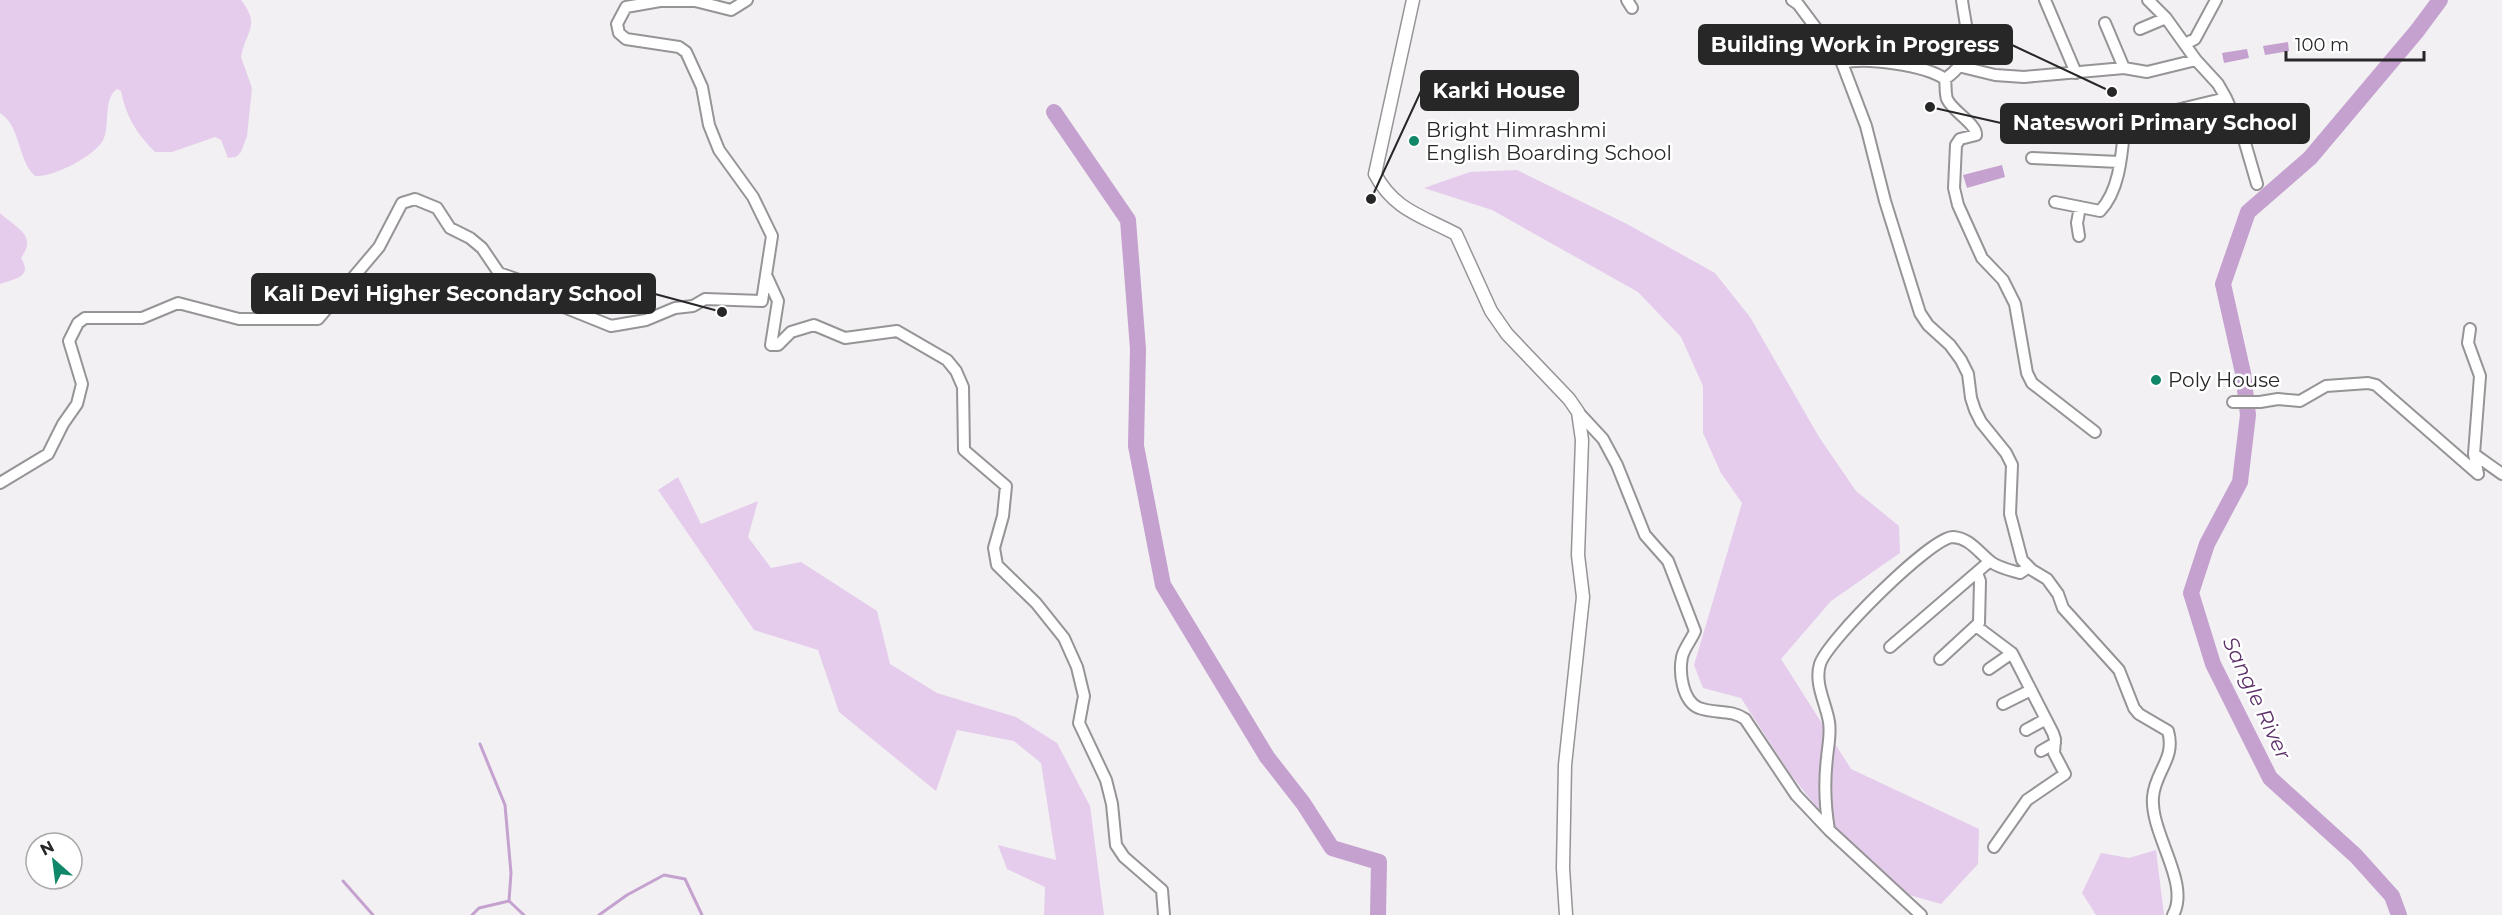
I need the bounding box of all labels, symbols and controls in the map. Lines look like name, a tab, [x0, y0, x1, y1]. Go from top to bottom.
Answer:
scale bar	[2286, 24, 2424, 62]
callout: Building Work in Progress	[1699, 25, 2012, 64]
text: Building Work in Progress	[1711, 32, 1999, 57]
text: 100 m	[2295, 34, 2349, 56]
callout: Karki House	[1421, 71, 1578, 110]
text: Karki House	[1433, 78, 1565, 103]
callout: Nateswori Primary School	[2001, 104, 2309, 143]
text: Nateswori Primary School	[2013, 110, 2297, 135]
place label: Bright Himrashmi English Boarding School	[1426, 118, 1672, 165]
marker: Bright Himrashmi English Boarding School	[1407, 134, 1421, 148]
callout: Kali Devi Higher Secondary School	[252, 274, 655, 313]
text: Kali Devi Higher Secondary School	[263, 281, 643, 306]
place label: Poly House	[2168, 368, 2280, 392]
marker: Poly House	[2149, 373, 2163, 387]
water label: Sangle River	[2218, 633, 2297, 764]
north arrow	[24, 831, 84, 891]
text: N	[37, 837, 57, 860]

